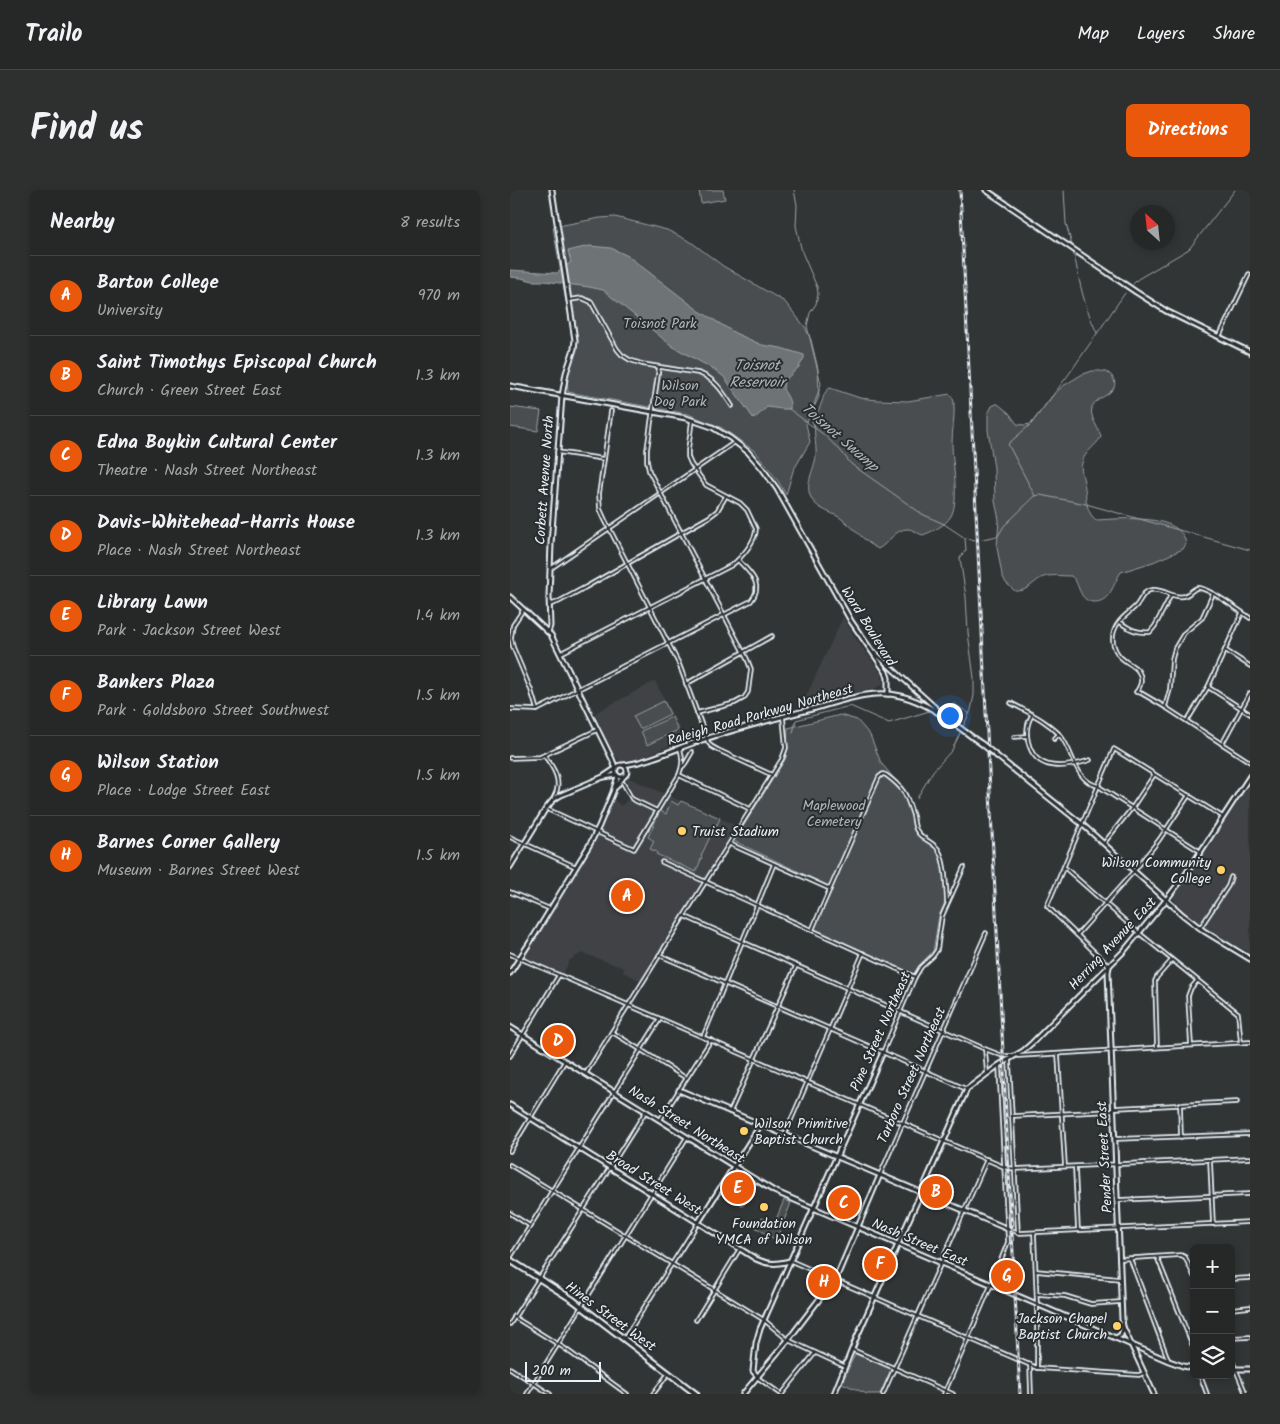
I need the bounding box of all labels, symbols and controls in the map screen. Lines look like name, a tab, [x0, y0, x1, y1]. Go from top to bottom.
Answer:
text: Trailo	[25, 15, 83, 54]
text: Map	[1078, 20, 1109, 49]
text: Layers	[1137, 20, 1185, 49]
text: Share	[1213, 20, 1255, 49]
text: Find us	[30, 102, 143, 158]
button: Directions	[1126, 104, 1250, 157]
north arrow	[1130, 205, 1175, 250]
text: Nearby	[50, 206, 115, 239]
text: 8 results	[400, 210, 460, 235]
text: Barton College	[97, 268, 219, 298]
text: A	[61, 283, 71, 308]
text: 970 m	[418, 283, 460, 308]
text: University	[97, 298, 162, 323]
park label: Toisnot Park	[623, 313, 697, 335]
text: Saint Timothys Episcopal Church	[97, 348, 377, 378]
water label: Toisnot Reservoir	[729, 354, 788, 395]
text: B	[61, 363, 71, 388]
text: 1.3 km	[415, 363, 460, 388]
park label: Wilson Dog Park	[653, 375, 707, 413]
text: Church · Green Street East	[97, 378, 282, 403]
water label: Toisnot Swamp	[795, 397, 885, 479]
street label: Corbett Avenue North	[530, 415, 560, 546]
text: Edna Boykin Cultural Center	[97, 428, 337, 458]
text: C	[61, 443, 71, 468]
text: 1.3 km	[415, 443, 460, 468]
text: Theatre · Nash Street Northeast	[97, 458, 317, 483]
text: Davis-Whitehead-Harris House	[97, 508, 355, 538]
text: D	[61, 523, 71, 548]
text: 1.3 km	[415, 523, 460, 548]
text: Place · Nash Street Northeast	[97, 538, 301, 563]
street label: Ward Boulevard	[835, 582, 902, 672]
text: Library Lawn	[97, 588, 208, 618]
text: E	[62, 603, 70, 628]
text: 1.4 km	[416, 603, 460, 628]
text: Park · Jackson Street West	[97, 618, 281, 643]
text: Bankers Plaza	[97, 668, 215, 698]
street label: Raleigh Road Parkway Northeast	[665, 678, 856, 752]
text: F	[62, 683, 70, 708]
text: 1.5 km	[416, 683, 460, 708]
text: Park · Goldsboro Street Southwest	[97, 698, 329, 723]
your location	[937, 703, 963, 729]
text: Wilson Station	[97, 748, 219, 778]
text: G	[61, 763, 71, 788]
text: 1.5 km	[416, 763, 460, 788]
text: Place · Lodge Street East	[97, 778, 270, 803]
park label: Maplewood Cemetery	[802, 795, 867, 833]
place label: Truist Stadium	[692, 821, 779, 843]
marker: Truist Stadium	[676, 825, 688, 837]
text: Barnes Corner Gallery	[97, 828, 280, 858]
text: H	[61, 843, 71, 868]
text: 1.5 km	[416, 843, 460, 868]
place label: Wilson Community College	[1101, 852, 1212, 890]
text: Museum · Barnes Street West	[97, 858, 300, 883]
marker: Wilson Community College	[1215, 864, 1227, 876]
pin: A	[611, 877, 643, 915]
street label: Herring Avenue East	[1063, 892, 1162, 995]
street label: Pine Street Northeast	[845, 967, 917, 1095]
street label: Tarboro Street Northeast	[872, 1003, 952, 1147]
pin: D	[542, 1022, 574, 1060]
street label: Nash Street Northeast	[624, 1080, 750, 1170]
street label: Pender Street East	[1091, 1100, 1119, 1214]
place label: Wilson Primitive Baptist Church	[754, 1113, 849, 1151]
marker: Wilson Primitive Baptist Church	[738, 1125, 750, 1137]
street label: Broad Street West	[602, 1145, 706, 1221]
pin: E	[722, 1169, 754, 1207]
pin: B	[920, 1173, 952, 1211]
pin: C	[828, 1184, 860, 1222]
marker: Foundation YMCA of Wilson	[758, 1201, 770, 1213]
place label: Foundation YMCA of Wilson	[716, 1213, 812, 1251]
street label: Nash Street East	[868, 1213, 972, 1273]
map controls	[1190, 1244, 1235, 1379]
button: +	[1190, 1244, 1235, 1289]
pin: F	[864, 1245, 896, 1283]
pin: G	[991, 1257, 1023, 1295]
pin: H	[808, 1263, 840, 1301]
street label: Hines Street West	[560, 1276, 661, 1358]
button: −	[1190, 1289, 1235, 1334]
place label: Jackson Chapel Baptist Church	[1017, 1308, 1108, 1346]
marker: Jackson Chapel Baptist Church	[1111, 1320, 1123, 1332]
button: layers	[1190, 1334, 1235, 1379]
scale bar	[525, 1359, 601, 1382]
text: 200 m	[532, 1360, 571, 1382]

